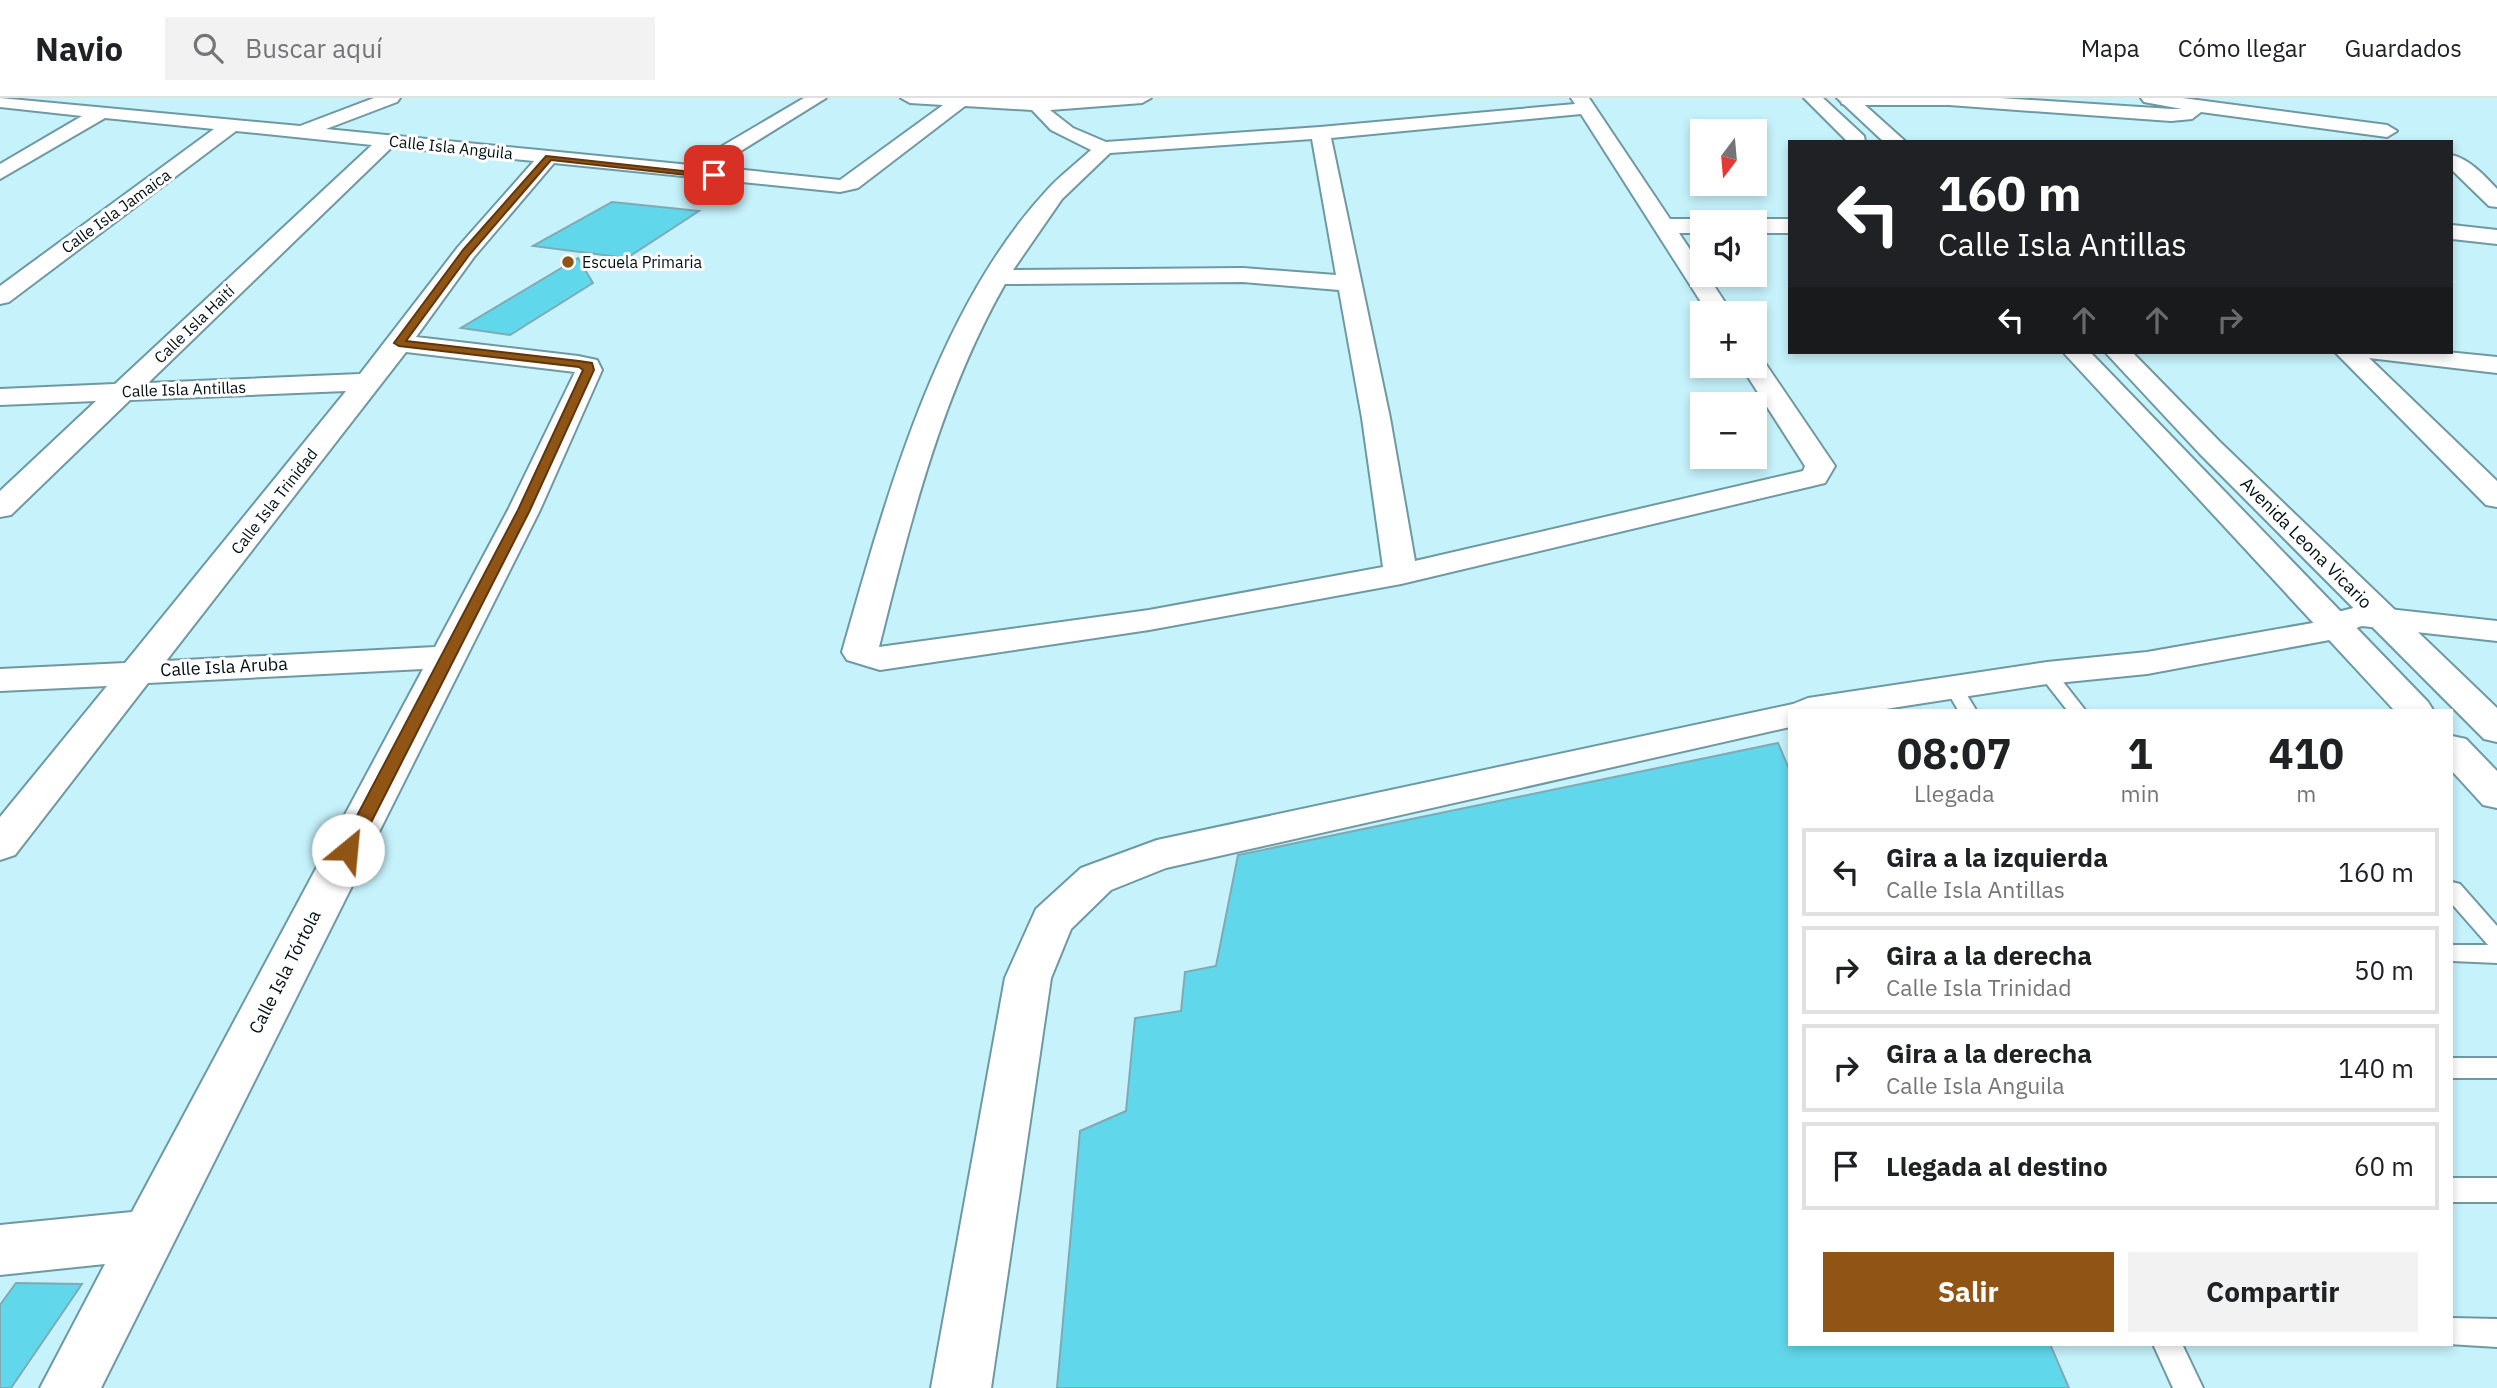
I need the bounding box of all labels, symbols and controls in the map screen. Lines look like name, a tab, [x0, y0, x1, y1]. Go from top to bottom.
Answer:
search box	[165, 17, 655, 80]
text: Navio	[35, 27, 123, 70]
icon: search	[189, 29, 227, 67]
text: Buscar aquí	[245, 31, 382, 65]
text: Mapa	[2081, 32, 2140, 64]
text: Cómo llegar	[2178, 32, 2306, 64]
text: Guardados	[2344, 32, 2462, 64]
north arrow	[1690, 119, 1768, 196]
map controls	[1690, 119, 1767, 469]
street label: Calle Isla Anguila	[388, 131, 514, 163]
pin	[684, 145, 744, 205]
icon: arrive	[695, 156, 733, 194]
text: 160 m	[1938, 161, 2082, 224]
street label: Calle Isla Jamaica	[57, 164, 175, 257]
icon: left	[1823, 168, 1914, 259]
button: sound	[1690, 210, 1767, 287]
text: Calle Isla Antillas	[1938, 223, 2187, 265]
place label: Escuela Primaria	[582, 252, 703, 272]
marker: Escuela Primaria	[560, 254, 576, 270]
street label: Calle Isla Haití	[150, 281, 238, 367]
button: +	[1690, 301, 1767, 378]
icon: left	[1992, 301, 2030, 339]
icon: ahead	[2065, 301, 2103, 339]
icon: ahead	[2138, 301, 2176, 339]
icon: right	[2211, 301, 2249, 339]
street label: Calle Isla Antillas	[121, 377, 247, 401]
button: −	[1690, 392, 1767, 469]
street label: Calle Isla Trinidad	[226, 444, 322, 558]
street label: Avenida Leona Vicario	[2236, 472, 2377, 613]
street label: Calle Isla Aruba	[160, 652, 289, 681]
text: 08:07	[1897, 726, 2012, 781]
text: 1	[2127, 726, 2153, 781]
text: 410	[2268, 726, 2344, 781]
text: Llegada	[1914, 778, 1994, 808]
text: min	[2121, 778, 2159, 808]
text: m	[2296, 778, 2316, 808]
position arrow	[311, 813, 385, 887]
text: Gira a la izquierda	[1886, 840, 2108, 874]
icon: left	[1827, 853, 1865, 891]
text: 160 m	[2338, 855, 2414, 889]
text: Calle Isla Antillas	[1886, 874, 2065, 904]
street label: Calle Isla Tórtola	[243, 906, 326, 1038]
text: Gira a la derecha	[1886, 938, 2092, 972]
icon: right	[1827, 951, 1865, 989]
text: 50 m	[2354, 953, 2414, 987]
text: Calle Isla Trinidad	[1886, 972, 2071, 1002]
text: Gira a la derecha	[1886, 1036, 2092, 1070]
icon: right	[1827, 1049, 1865, 1087]
text: 140 m	[2338, 1051, 2414, 1085]
text: Calle Isla Anguila	[1886, 1070, 2065, 1100]
icon: arrive	[1827, 1147, 1865, 1185]
text: Llegada al destino	[1886, 1149, 2108, 1183]
text: 60 m	[2354, 1149, 2414, 1183]
button: Salir	[1823, 1252, 2114, 1332]
button: Compartir	[2128, 1252, 2418, 1332]

